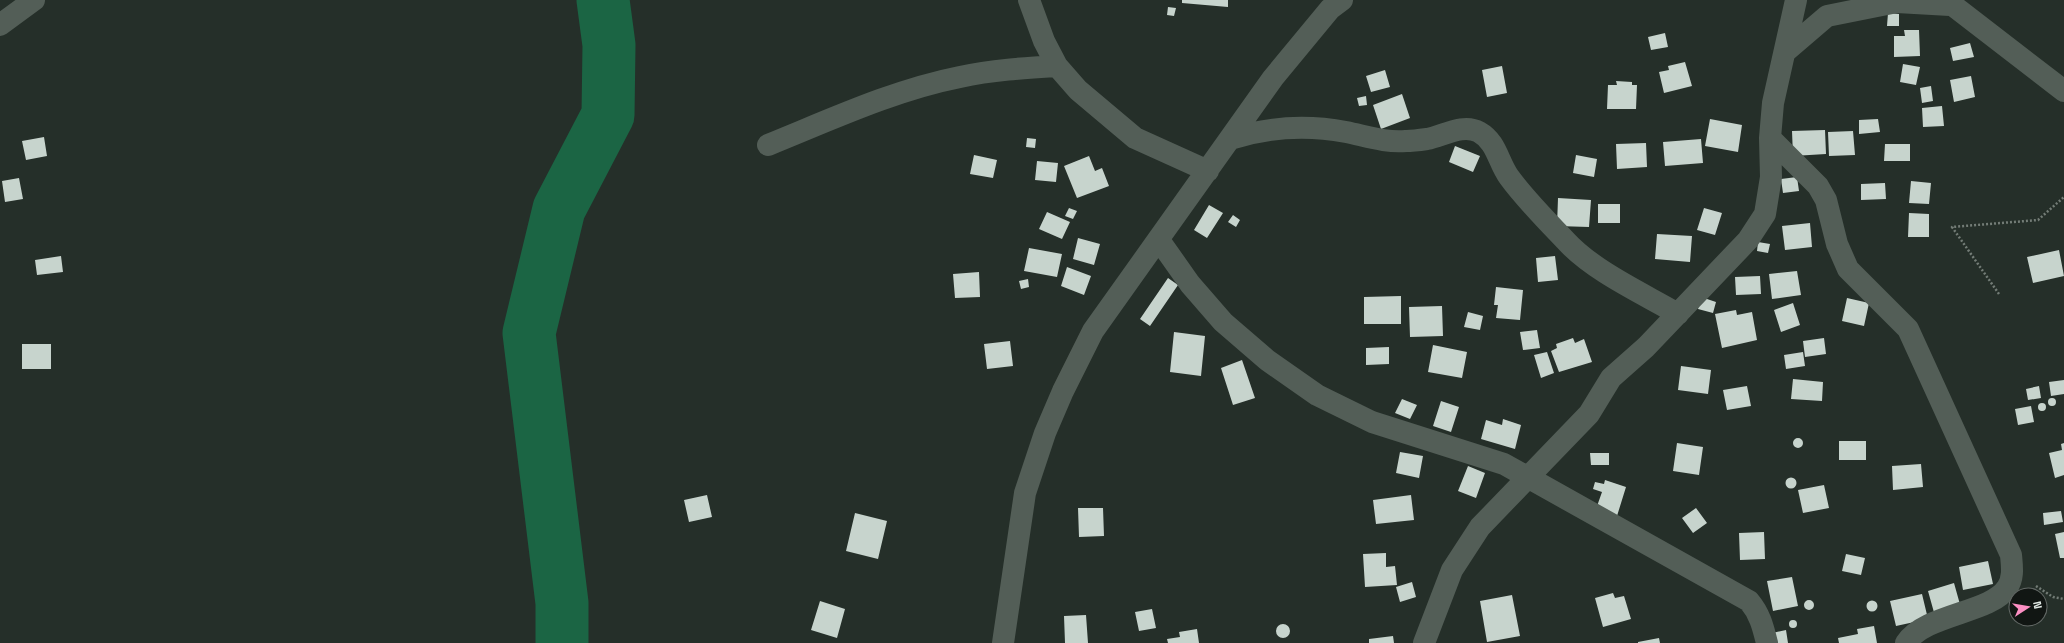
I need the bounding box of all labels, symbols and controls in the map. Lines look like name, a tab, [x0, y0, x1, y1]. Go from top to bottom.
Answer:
north arrow	[2008, 587, 2048, 627]
text: N	[2030, 600, 2045, 610]

